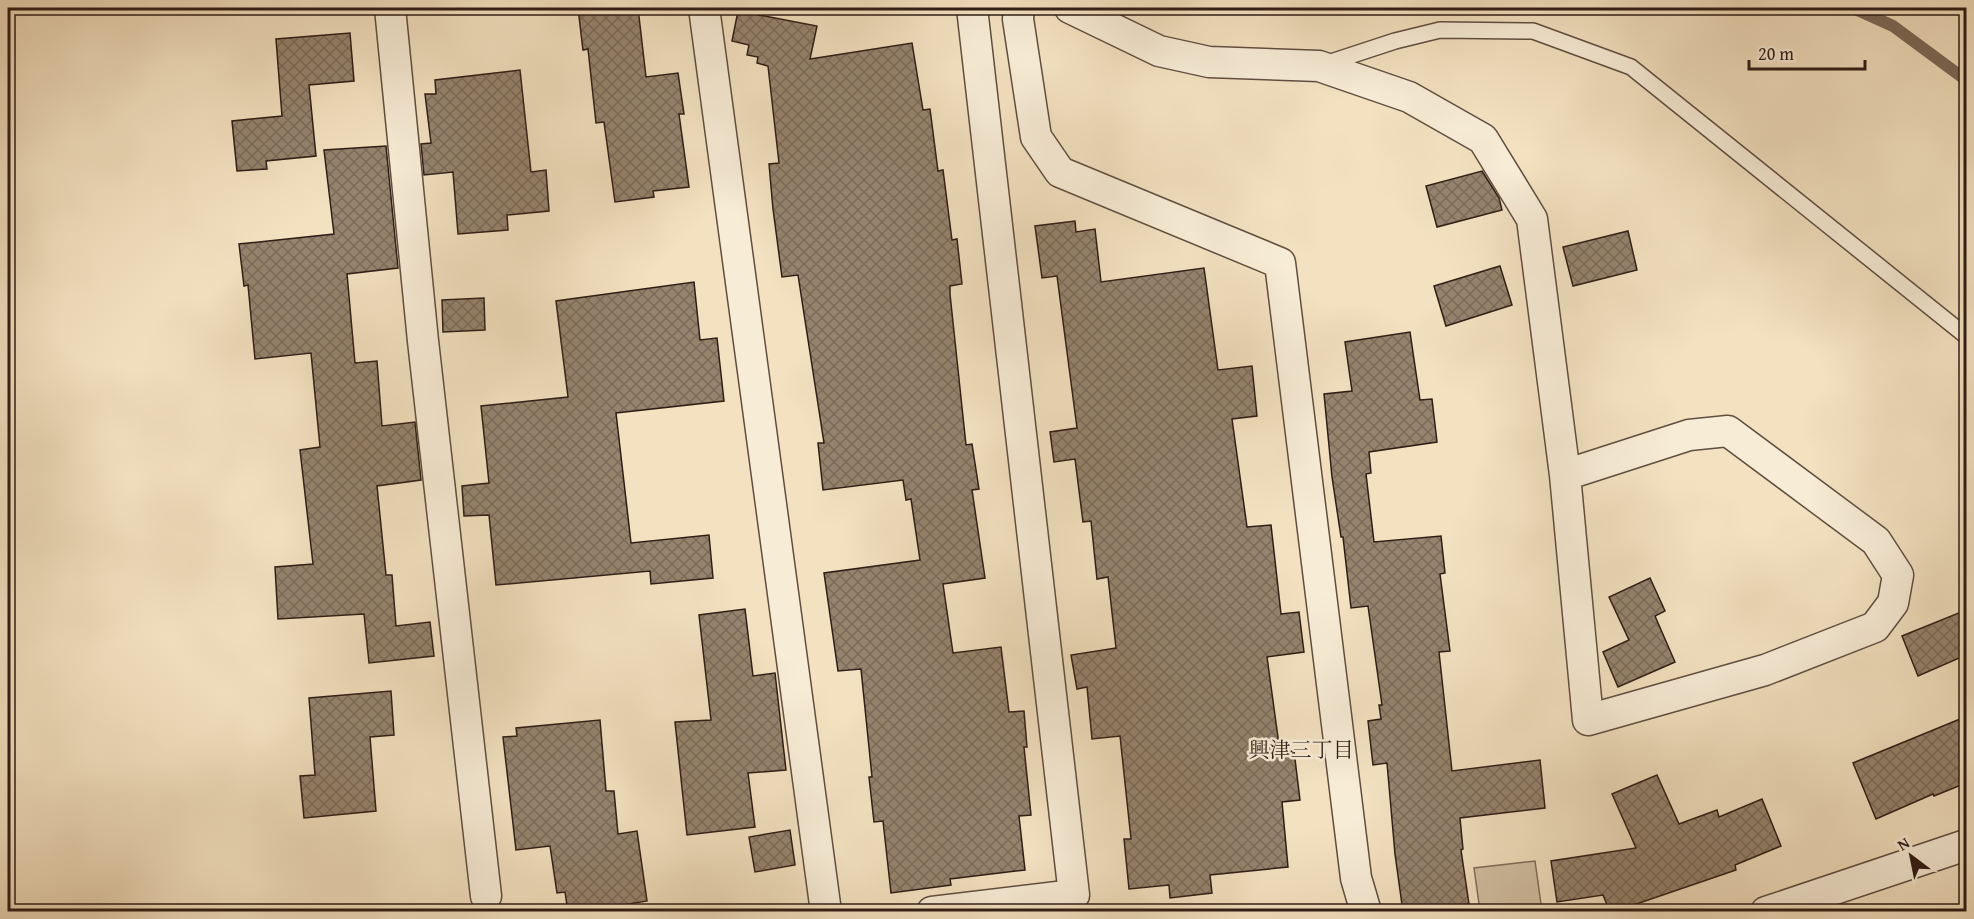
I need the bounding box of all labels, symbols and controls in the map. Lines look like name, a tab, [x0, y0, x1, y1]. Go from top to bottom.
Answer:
scale bar	[1749, 33, 1864, 71]
text: 20 m	[1758, 40, 1794, 67]
district label: 興津三丁目	[1249, 734, 1354, 765]
north arrow	[1881, 826, 1941, 886]
text: N	[1892, 830, 1914, 856]

